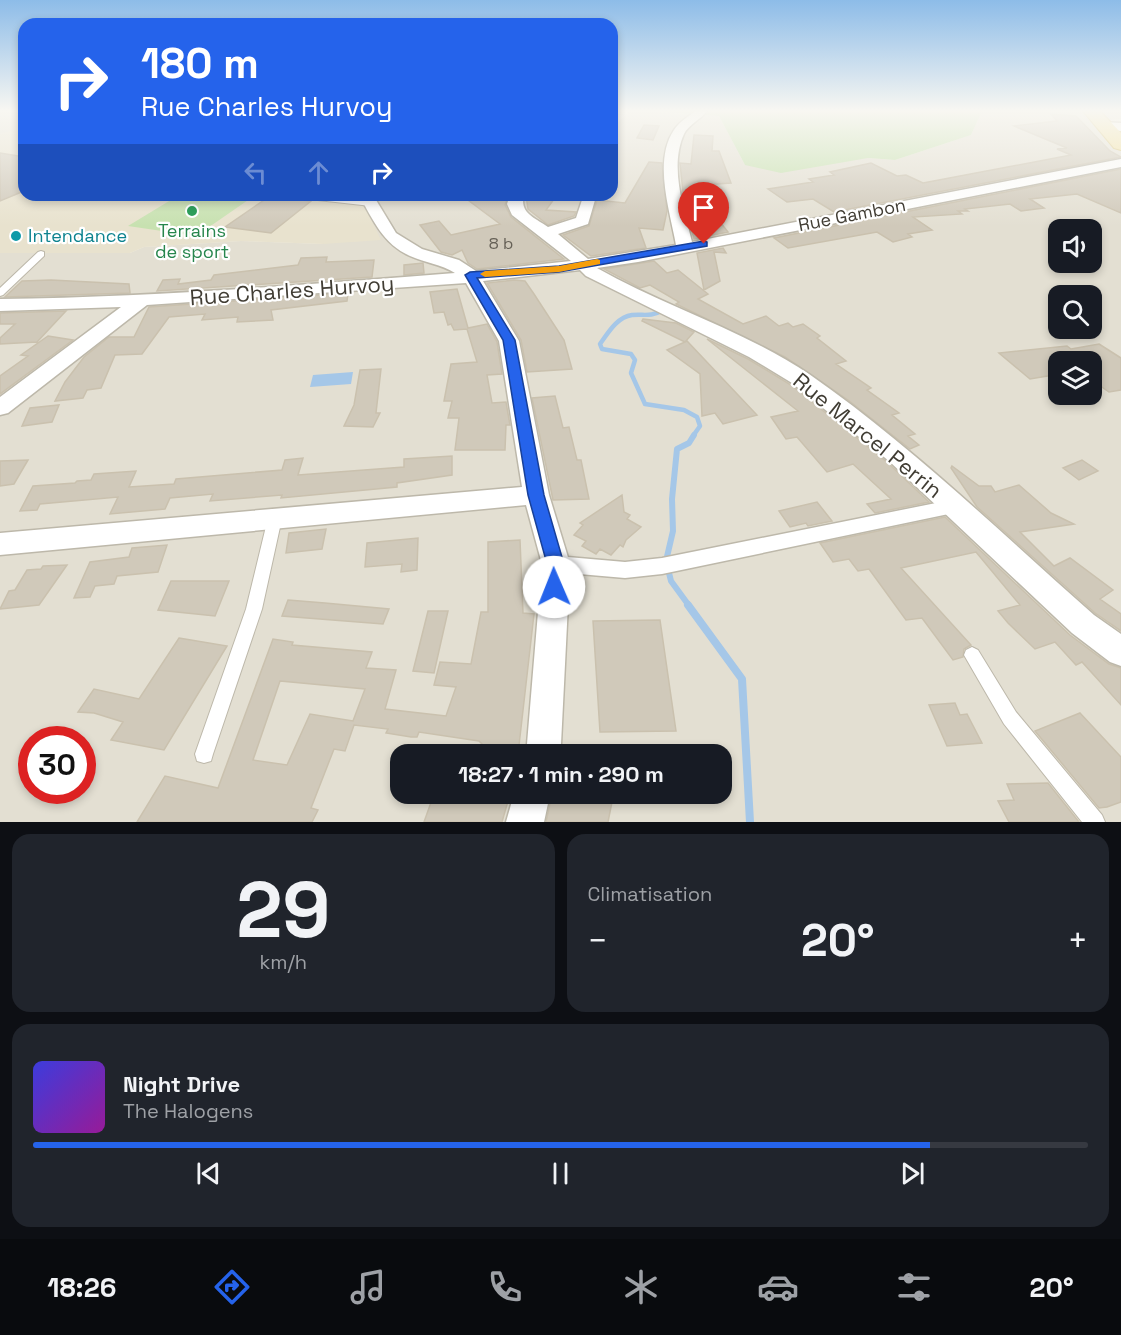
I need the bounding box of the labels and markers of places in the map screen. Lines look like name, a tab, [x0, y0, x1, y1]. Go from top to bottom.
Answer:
pin	[678, 182, 729, 244]
marker: Terrains de sport	[185, 204, 199, 218]
place label: Terrains de sport	[155, 219, 229, 263]
place label: Intendance	[28, 224, 127, 247]
marker: Intendance	[9, 229, 23, 243]

